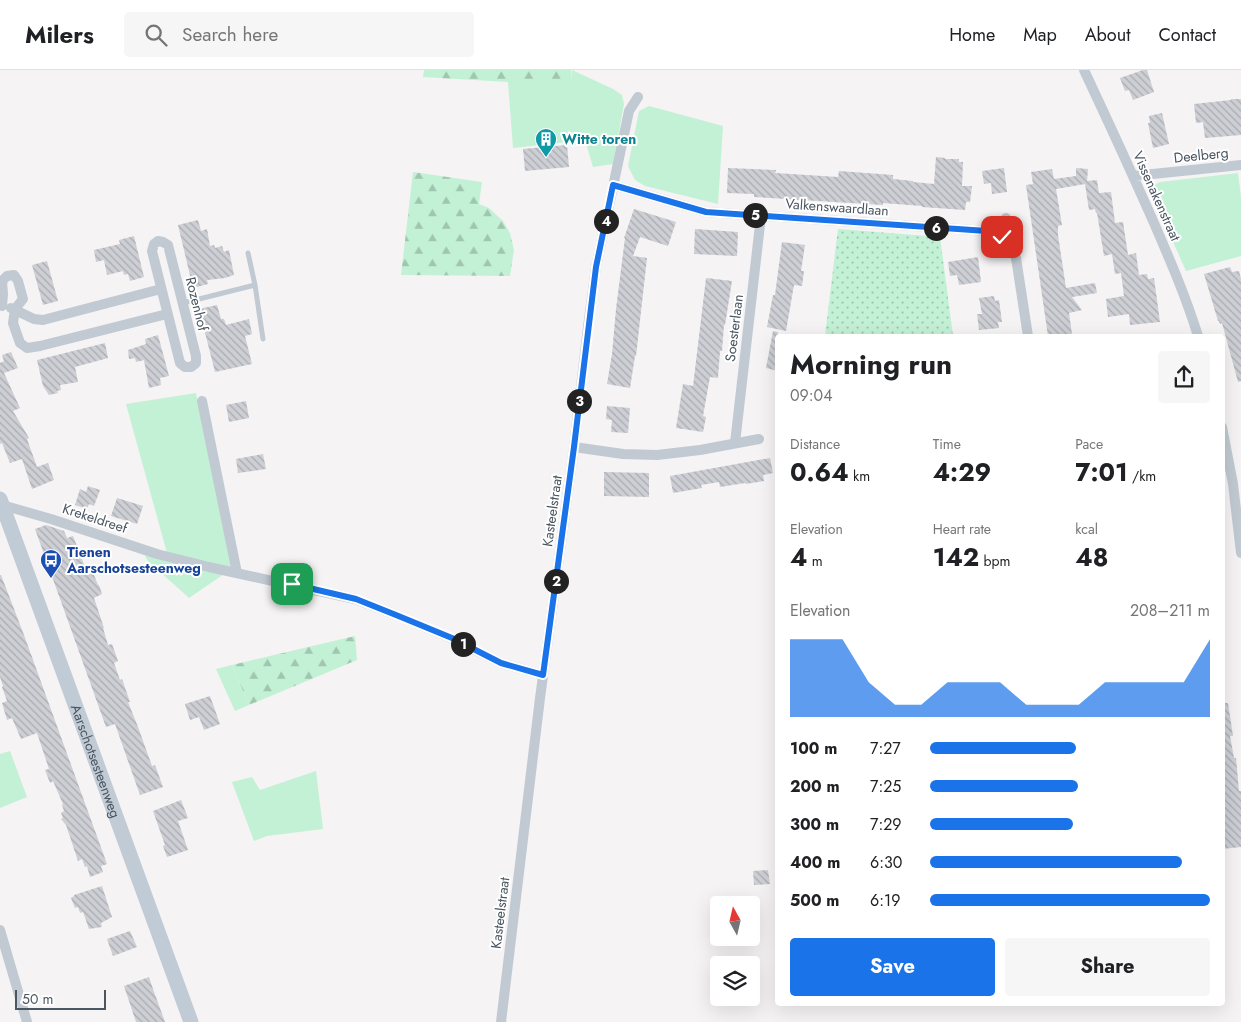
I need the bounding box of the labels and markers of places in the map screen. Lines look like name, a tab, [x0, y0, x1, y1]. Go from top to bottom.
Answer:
building icon: Witte toren	[534, 127, 558, 158]
place label: Witte toren	[562, 129, 636, 149]
pin: 5	[742, 202, 768, 228]
pin: 4	[594, 208, 618, 234]
pin: 6	[924, 216, 948, 240]
pin	[981, 216, 1023, 258]
pin: 3	[566, 388, 592, 414]
place label: Tienen Aarschotsesteenweg	[66, 542, 201, 578]
bus stop icon: Tienen Aarschotsesteenweg	[39, 548, 63, 579]
pin	[271, 563, 313, 605]
pin: 2	[544, 568, 568, 594]
pin: 1	[450, 632, 476, 656]

